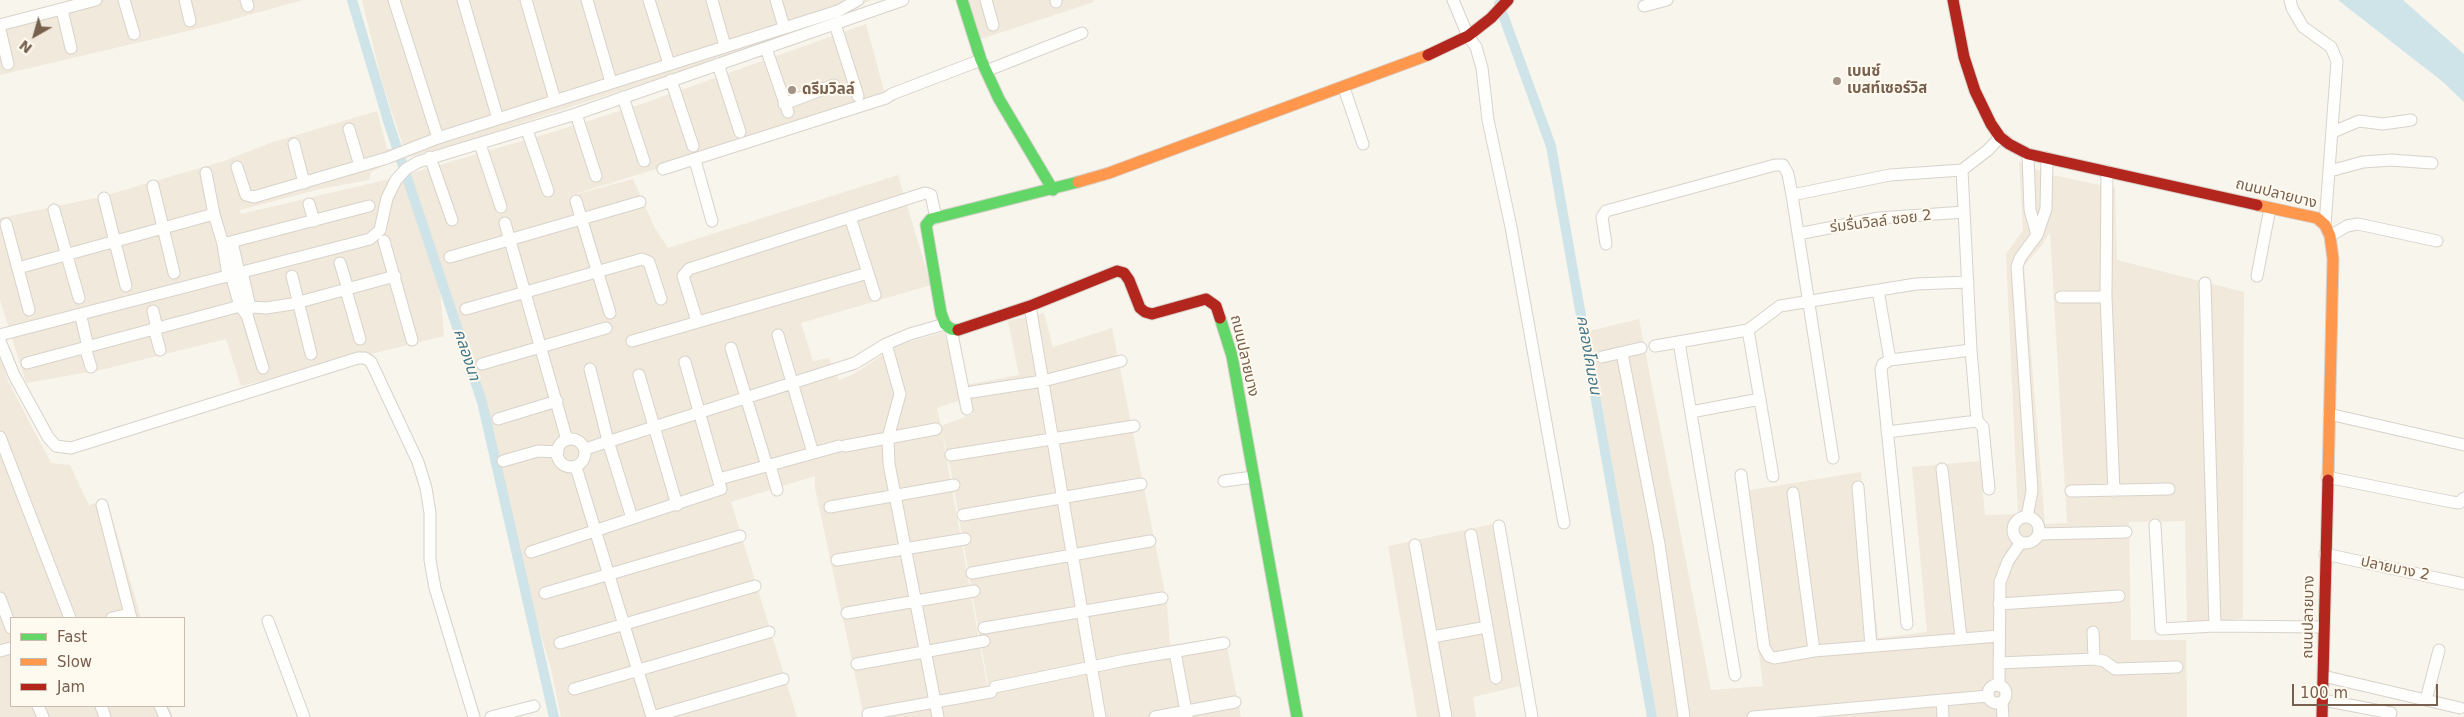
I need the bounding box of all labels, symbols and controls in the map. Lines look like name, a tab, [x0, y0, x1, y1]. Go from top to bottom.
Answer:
north arrow	[10, 10, 60, 60]
text: N	[16, 37, 35, 57]
place label: เบนซ์ เบสท์เซอร์วิส	[1847, 63, 1927, 98]
marker: เบนซ์ เบสท์เซอร์วิส	[1831, 75, 1843, 87]
place label: ดรีมวิลล์	[802, 81, 855, 99]
marker: ดรีมวิลล์	[786, 84, 798, 96]
street label: ถนนปลายบาง	[2233, 175, 2319, 213]
street label: ร่มรื่นวิลล์ ซอย 2	[1829, 207, 1933, 237]
street label: ถนนปลายบาง	[1226, 313, 1262, 399]
water label: คลองโคนอน	[1572, 314, 1604, 396]
water label: คลองนา	[449, 327, 483, 383]
street label: ปลายบาง 2	[2359, 553, 2431, 585]
street label: ถนนปลายบาง	[2299, 575, 2319, 659]
legend	[10, 617, 185, 707]
text: Fast	[57, 628, 87, 646]
text: Slow	[57, 653, 92, 671]
scale bar	[2294, 674, 2440, 706]
text: Jam	[57, 678, 85, 696]
text: 100 m	[2300, 684, 2348, 702]

